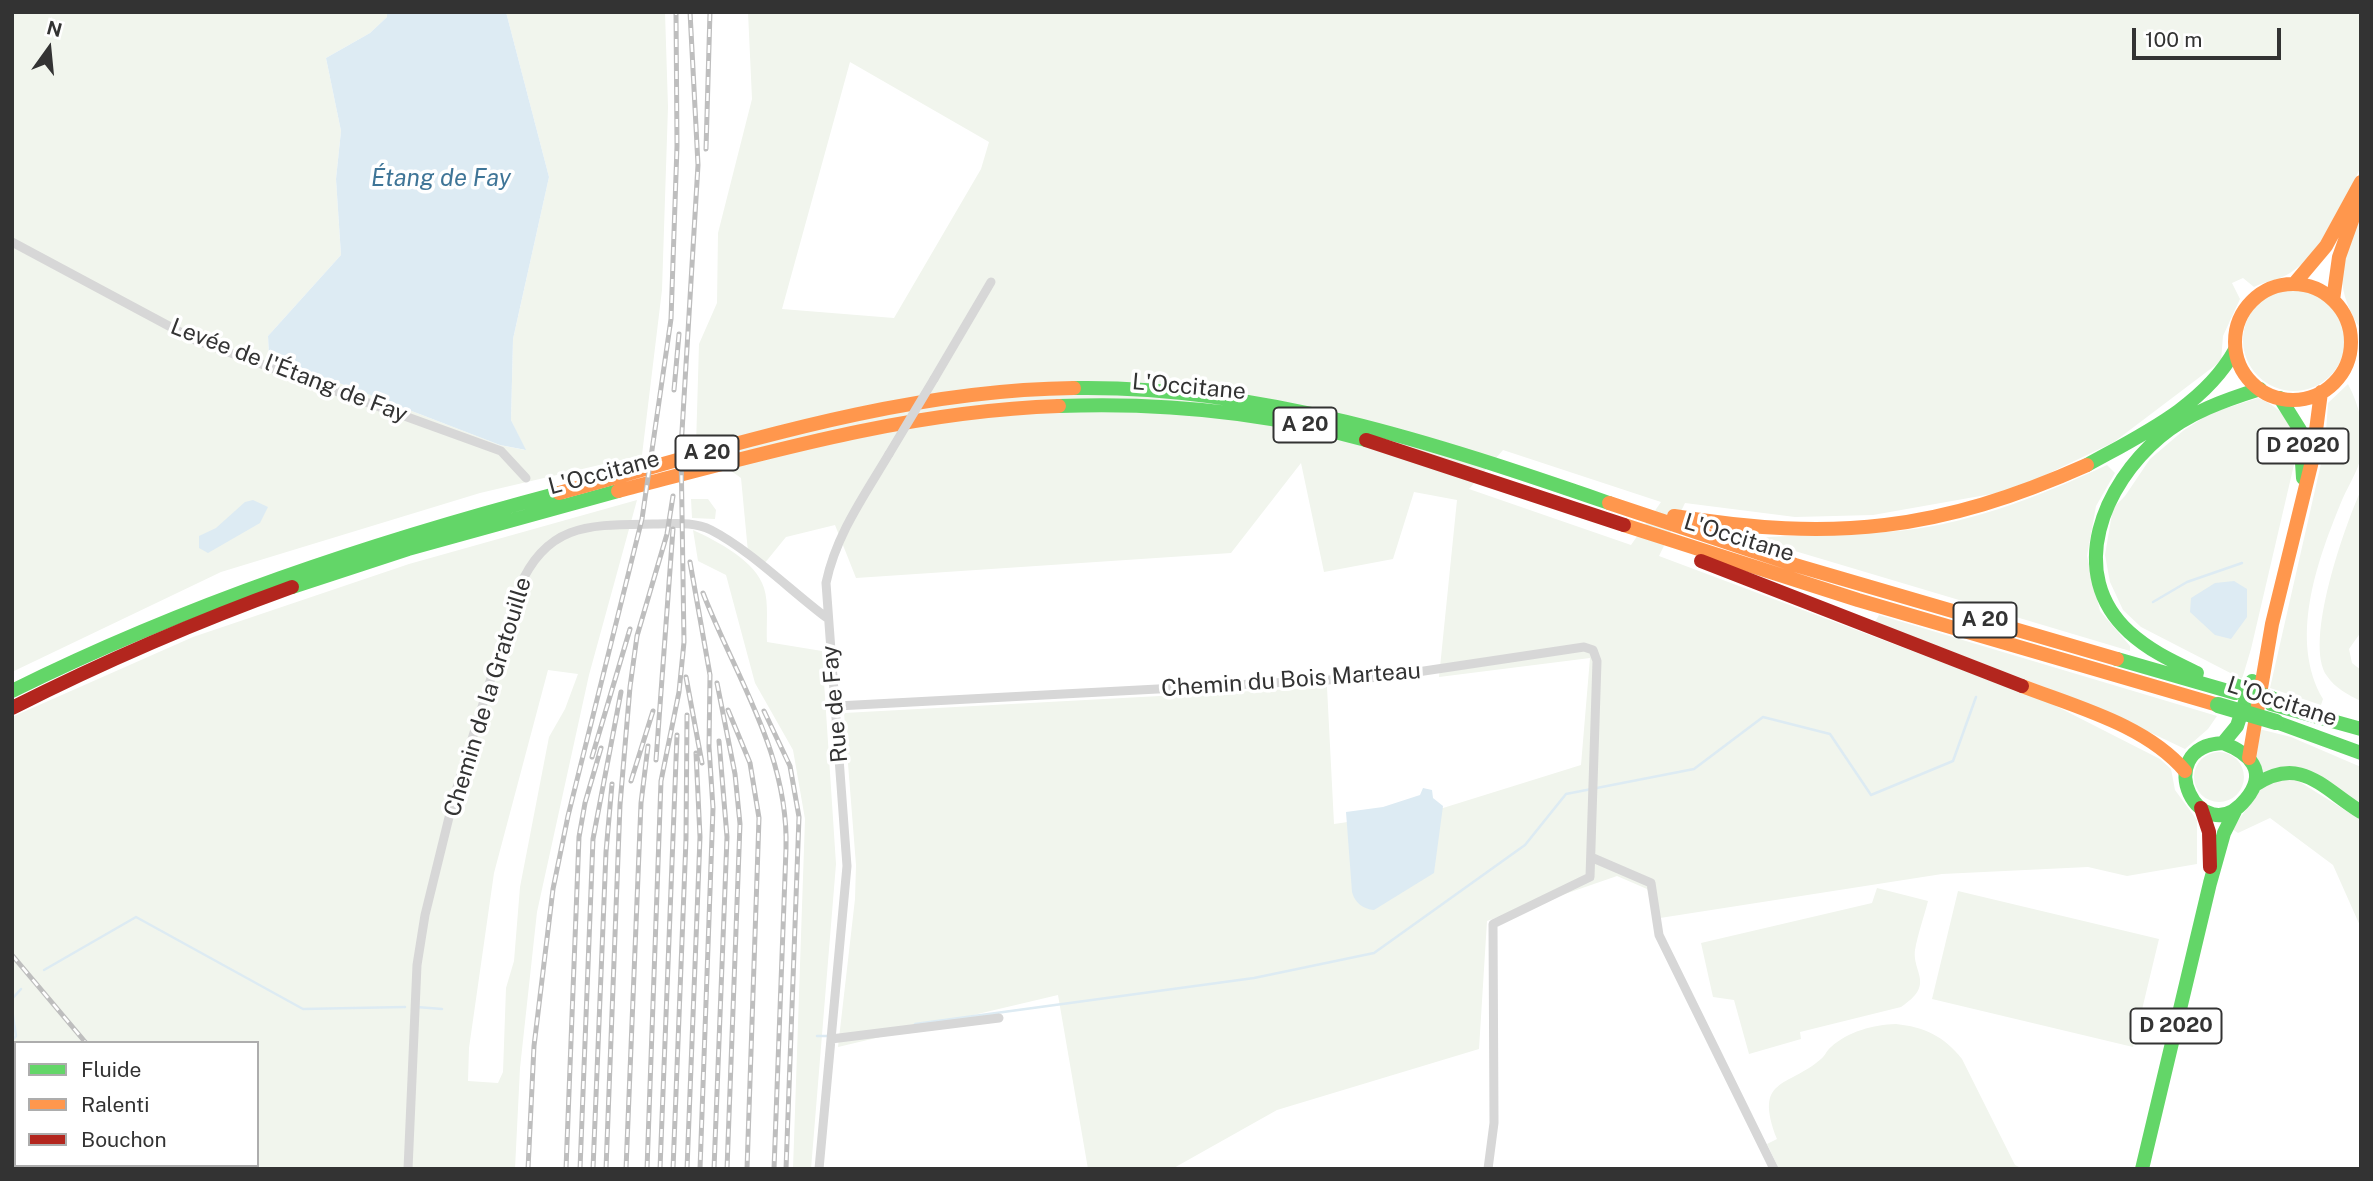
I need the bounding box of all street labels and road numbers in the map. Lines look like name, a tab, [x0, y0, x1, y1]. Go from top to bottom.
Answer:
street label: Levée de l'Étang de Fay	[167, 313, 411, 429]
street label: L'Occitane	[1131, 368, 1247, 406]
road number: A 20	[1274, 408, 1336, 442]
road number: D 2020	[2258, 428, 2348, 464]
road number: A 20	[676, 435, 738, 470]
street label: L'Occitane	[545, 445, 663, 501]
street label: L'Occitane	[1680, 508, 1798, 568]
street label: Chemin de la Gratouille	[438, 574, 538, 820]
road number: A 20	[1954, 602, 2016, 638]
street label: Rue de Fay	[816, 644, 854, 764]
street label: Chemin du Bois Marteau	[1160, 657, 1422, 703]
street label: L'Occitane	[2223, 671, 2341, 733]
road number: D 2020	[2130, 1009, 2222, 1044]

